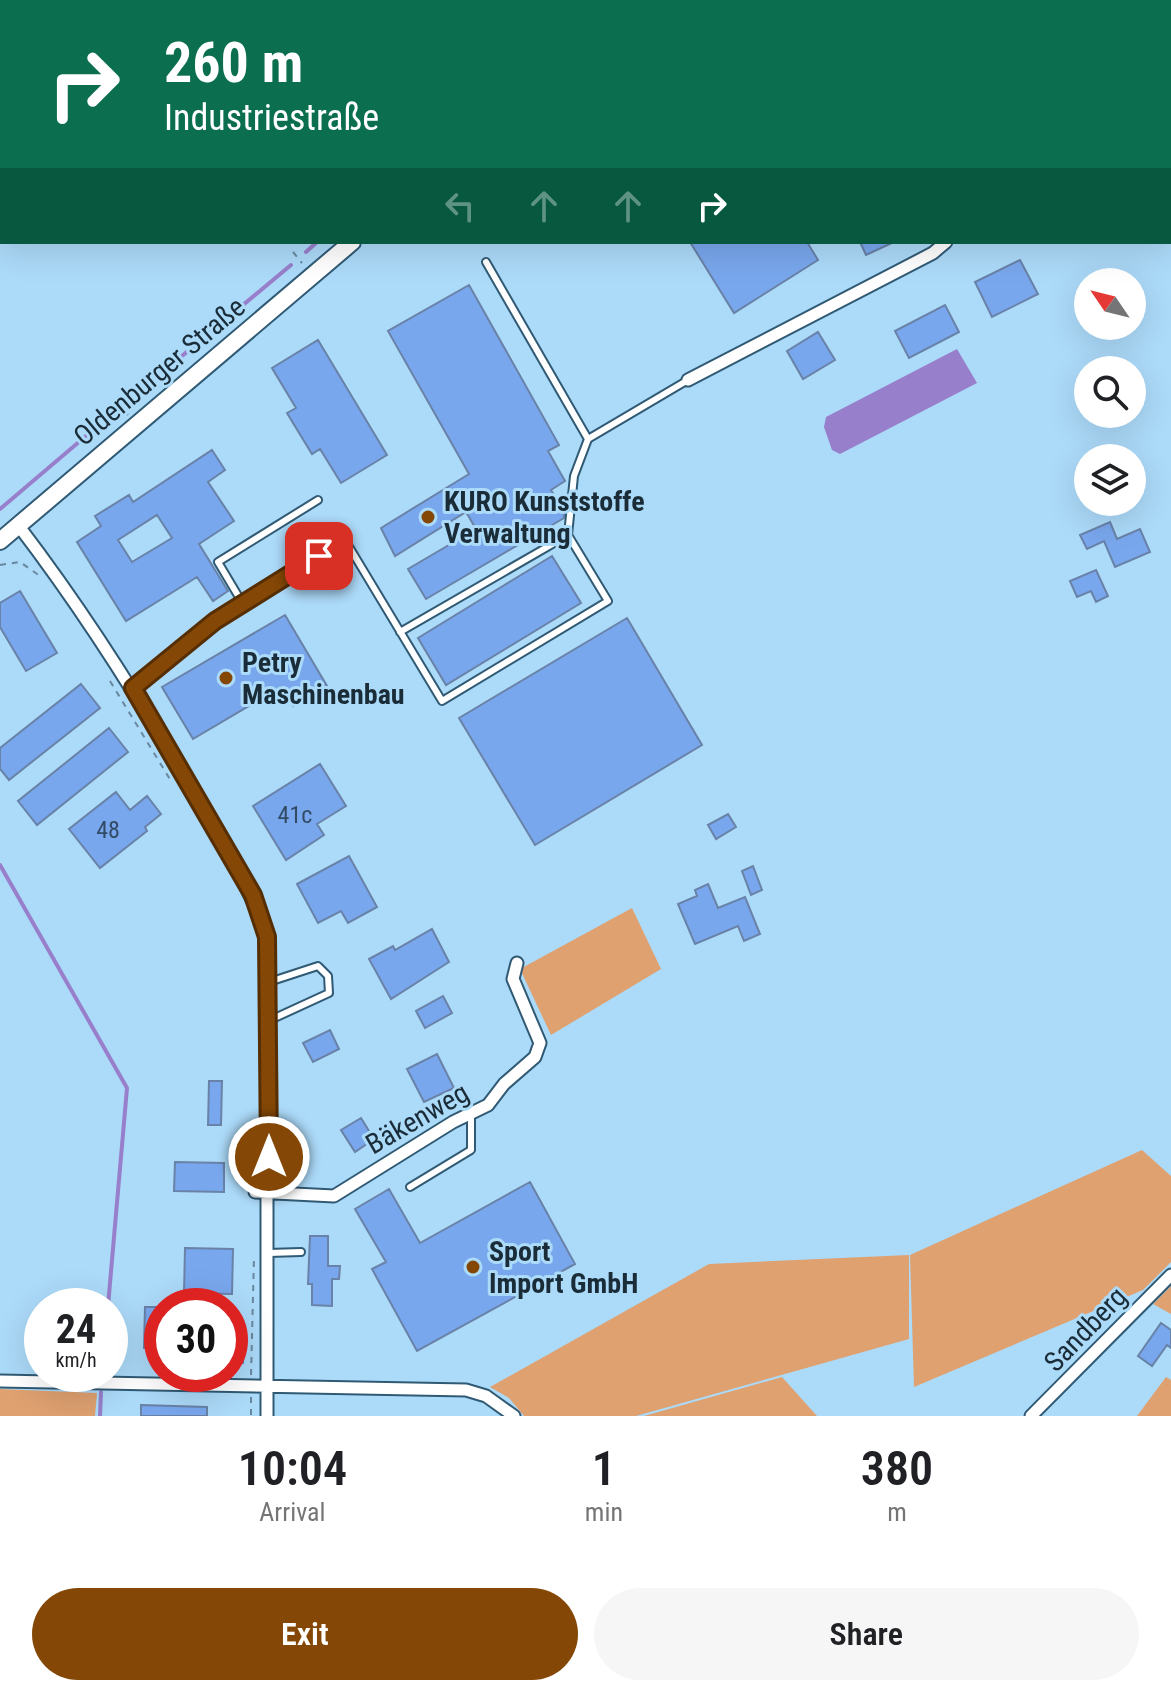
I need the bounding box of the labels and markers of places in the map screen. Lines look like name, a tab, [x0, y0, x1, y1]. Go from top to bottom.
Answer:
place label: KURO Kunststoffe Verwaltung	[444, 485, 645, 550]
marker: KURO Kunststoffe Verwaltung	[419, 508, 437, 526]
pin	[285, 522, 353, 590]
place label: Petry Maschinenbau	[242, 646, 405, 711]
marker: Petry Maschinenbau	[217, 669, 235, 687]
place label: Sport Import GmbH	[489, 1235, 638, 1300]
marker: Sport Import GmbH	[464, 1258, 482, 1276]

